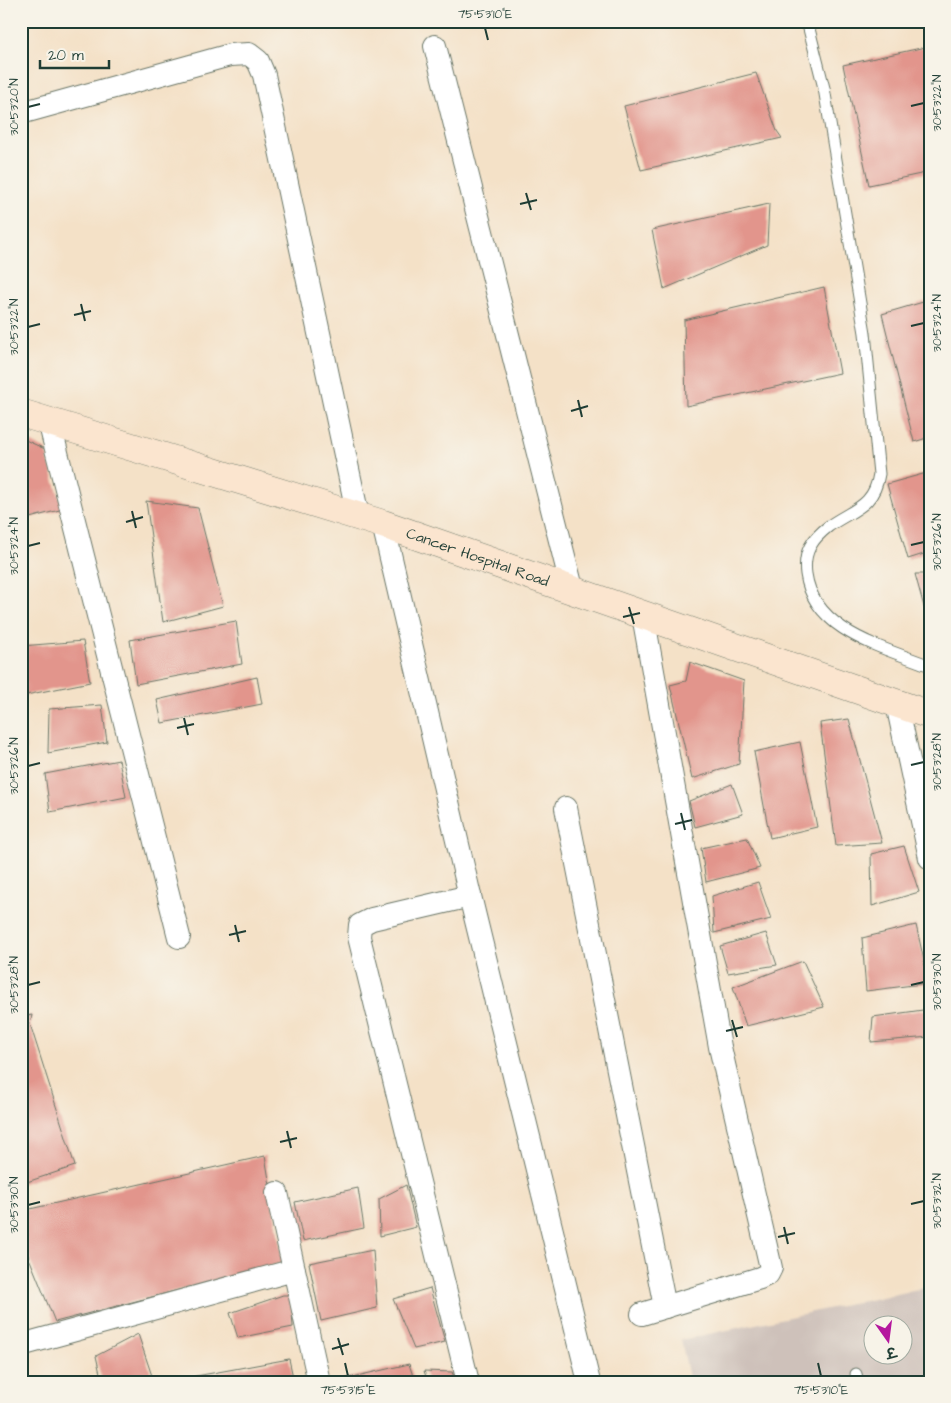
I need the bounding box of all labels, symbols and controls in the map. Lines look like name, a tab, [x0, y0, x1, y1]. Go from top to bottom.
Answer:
text: 75°53'10"E	[458, 6, 512, 23]
scale bar	[40, 38, 109, 70]
text: 20 m	[48, 45, 84, 66]
text: 30°53'22"N	[929, 74, 946, 131]
text: 30°53'20"N	[6, 78, 23, 136]
text: 30°53'24"N	[929, 293, 946, 352]
text: 30°53'22"N	[6, 298, 23, 355]
text: 30°53'26"N	[929, 513, 946, 571]
text: 30°53'24"N	[6, 516, 23, 575]
street label: Cancer Hospital Road	[403, 522, 552, 592]
text: 30°53'28"N	[929, 733, 946, 791]
text: 30°53'26"N	[6, 737, 23, 795]
text: 30°53'30"N	[929, 953, 946, 1010]
text: 30°53'28"N	[6, 956, 23, 1014]
text: 30°53'32"N	[929, 1172, 946, 1229]
text: 30°53'30"N	[6, 1176, 23, 1233]
north arrow	[864, 1316, 914, 1366]
text: उ	[882, 1340, 900, 1363]
text: 75°53'15"E	[320, 1382, 376, 1399]
text: 75°53'10"E	[794, 1382, 848, 1399]

